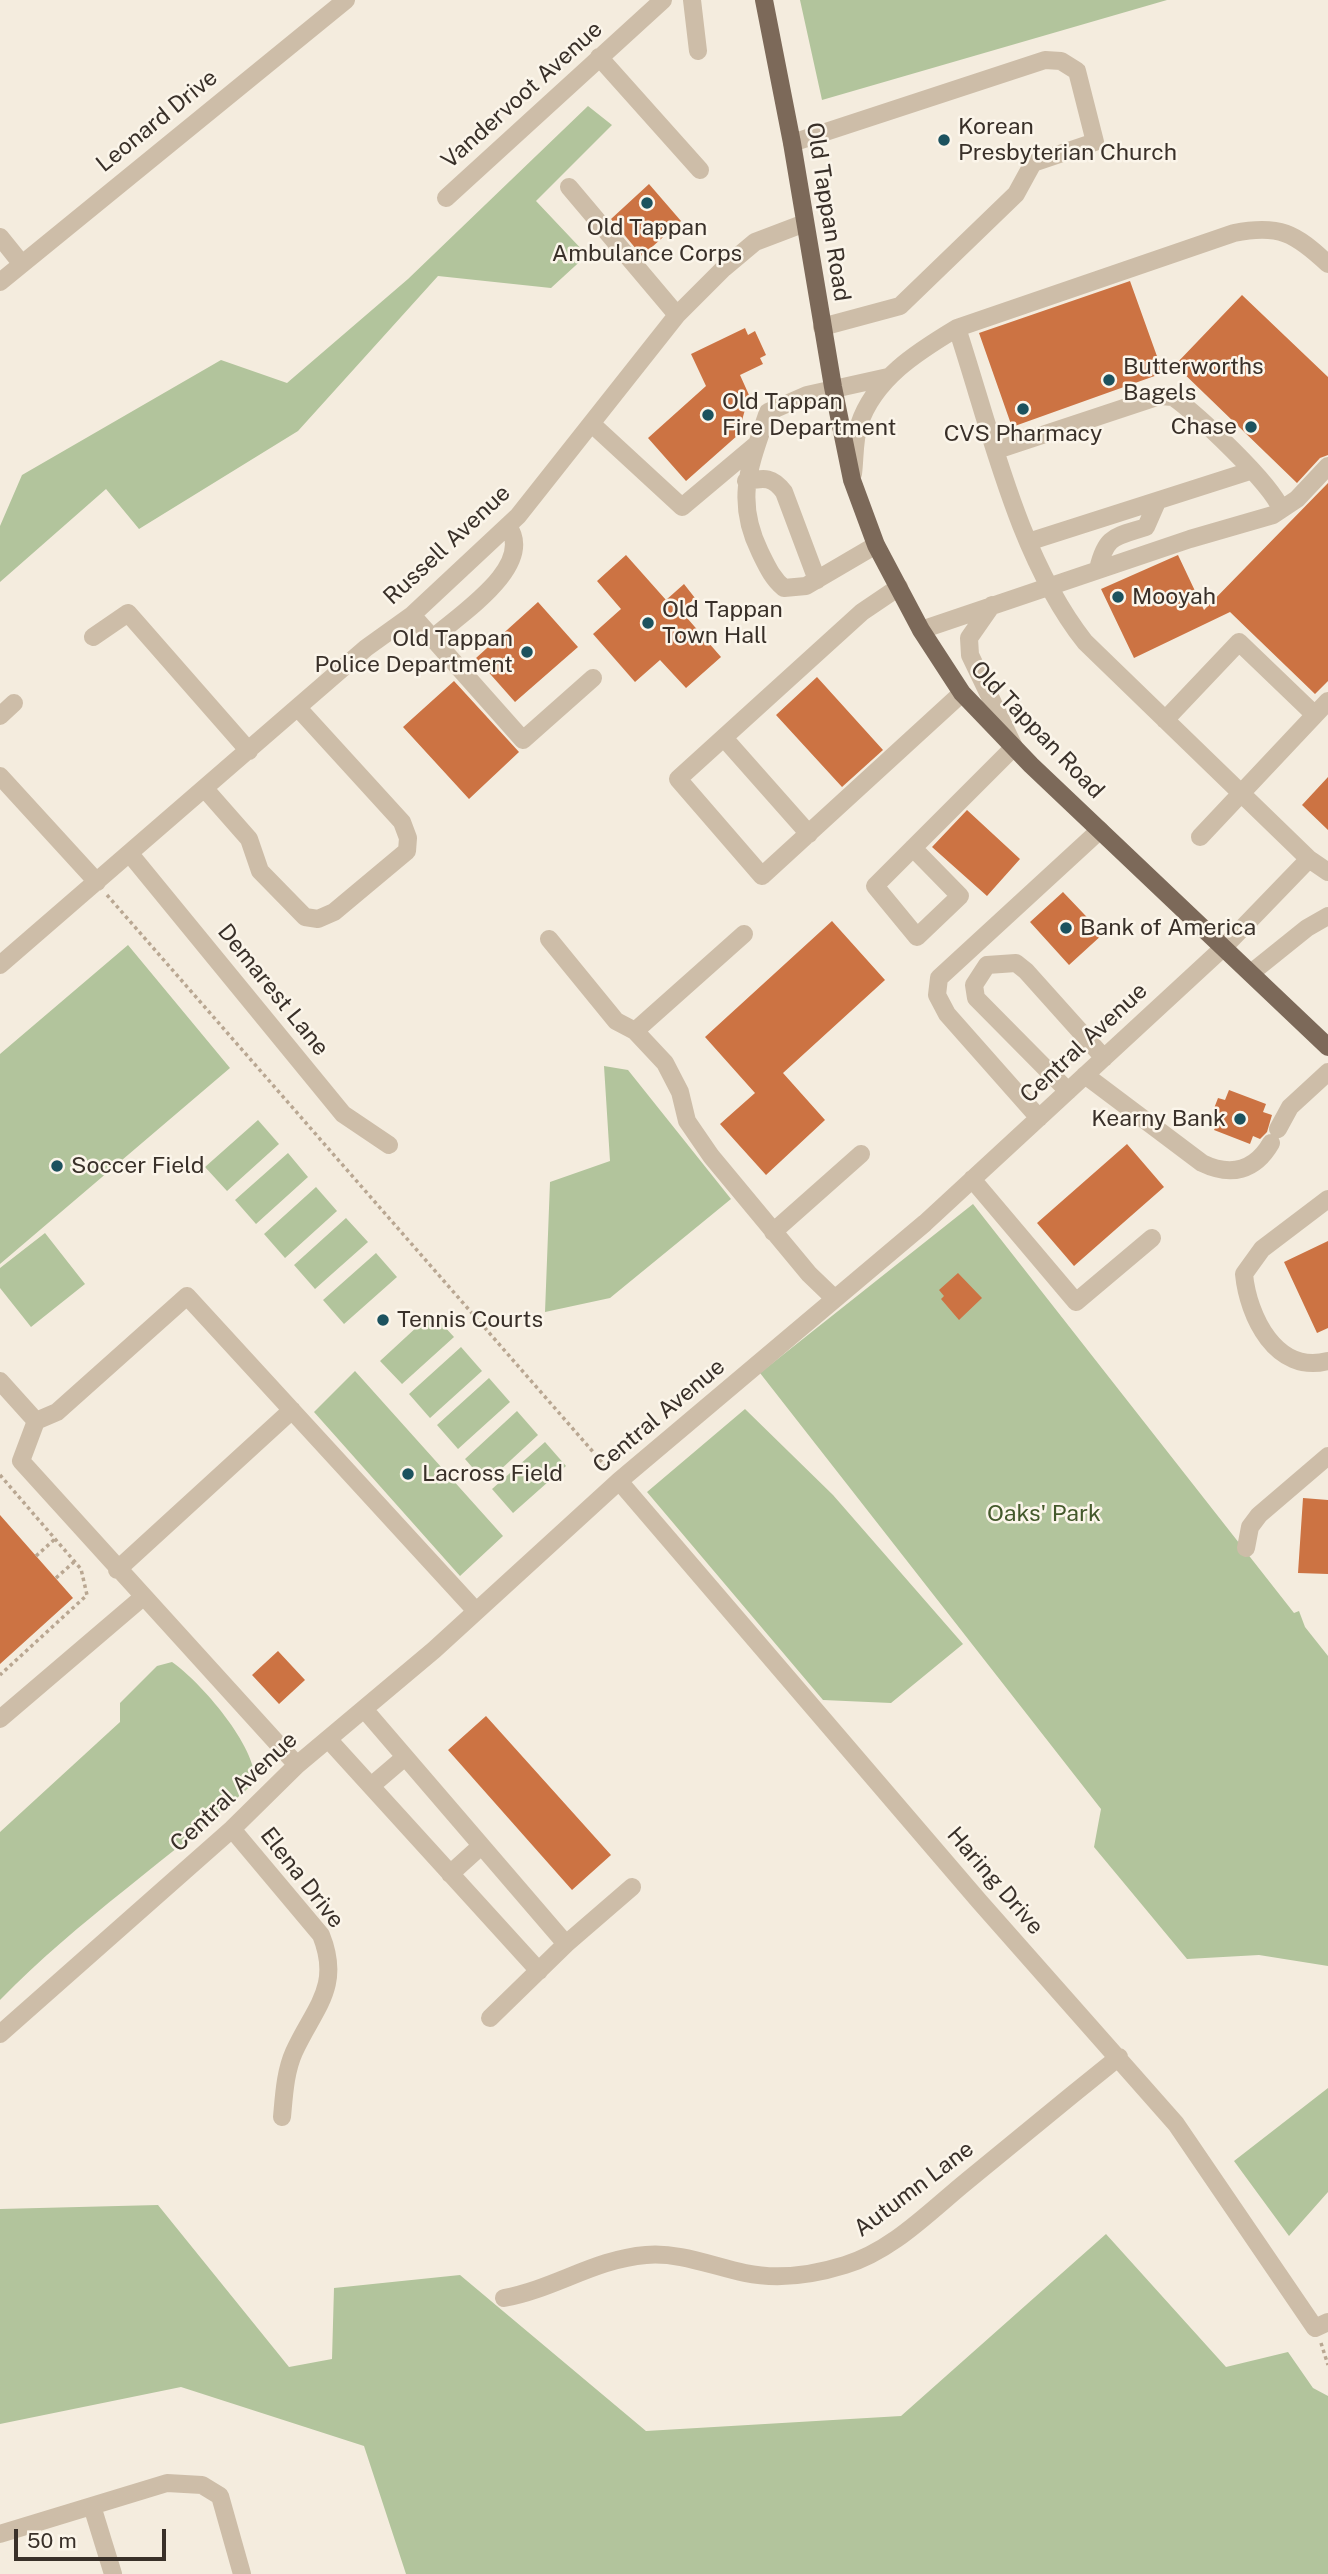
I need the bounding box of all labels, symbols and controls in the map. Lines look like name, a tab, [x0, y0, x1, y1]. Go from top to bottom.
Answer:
street label: Vandervoot Avenue	[436, 16, 608, 174]
street label: Leonard Drive	[91, 64, 223, 178]
place label: Korean Presbyterian Church	[958, 113, 1177, 167]
street label: Old Tappan Road	[800, 121, 856, 303]
marker: Korean Presbyterian Church	[936, 132, 952, 148]
marker: Old Tappan Ambulance Corps	[639, 195, 655, 211]
place label: Old Tappan Ambulance Corps	[552, 214, 742, 268]
place label: Butterworths Bagels	[1123, 353, 1264, 407]
marker: Butterworths Bagels	[1101, 372, 1117, 388]
place label: Old Tappan Fire Department	[722, 388, 896, 442]
marker: CVS Pharmacy	[1015, 401, 1031, 417]
marker: Old Tappan Fire Department	[700, 407, 716, 423]
place label: Chase	[1171, 413, 1237, 441]
marker: Chase	[1243, 419, 1259, 435]
place label: CVS Pharmacy	[944, 420, 1102, 448]
street label: Russell Avenue	[378, 479, 516, 611]
place label: Mooyah	[1132, 583, 1216, 611]
marker: Mooyah	[1110, 589, 1126, 605]
place label: Old Tappan Town Hall	[662, 596, 783, 650]
marker: Old Tappan Town Hall	[640, 615, 656, 631]
place label: Old Tappan Police Department	[314, 625, 513, 679]
marker: Old Tappan Police Department	[519, 644, 535, 660]
street label: Old Tappan Road	[964, 655, 1110, 805]
place label: Bank of America	[1080, 914, 1256, 942]
street label: Demarest Lane	[212, 919, 334, 1061]
marker: Bank of America	[1058, 920, 1074, 936]
street label: Central Avenue	[1015, 977, 1153, 1109]
place label: Kearny Bank	[1091, 1105, 1226, 1133]
marker: Kearny Bank	[1232, 1111, 1248, 1127]
place label: Soccer Field	[71, 1152, 204, 1180]
marker: Soccer Field	[49, 1158, 65, 1174]
place label: Tennis Courts	[397, 1306, 543, 1334]
marker: Tennis Courts	[375, 1312, 391, 1328]
street label: Central Avenue	[588, 1353, 730, 1479]
place label: Lacross Field	[422, 1460, 563, 1488]
marker: Lacross Field	[400, 1466, 416, 1482]
park label: Oaks' Park	[987, 1500, 1101, 1528]
street label: Central Avenue	[165, 1726, 303, 1858]
street label: Elena Drive	[254, 1822, 350, 1934]
street label: Haring Drive	[941, 1822, 1049, 1940]
street label: Autumn Lane	[849, 2135, 979, 2243]
scale bar	[18, 2514, 170, 2558]
text: 50 m	[27, 2528, 77, 2553]

